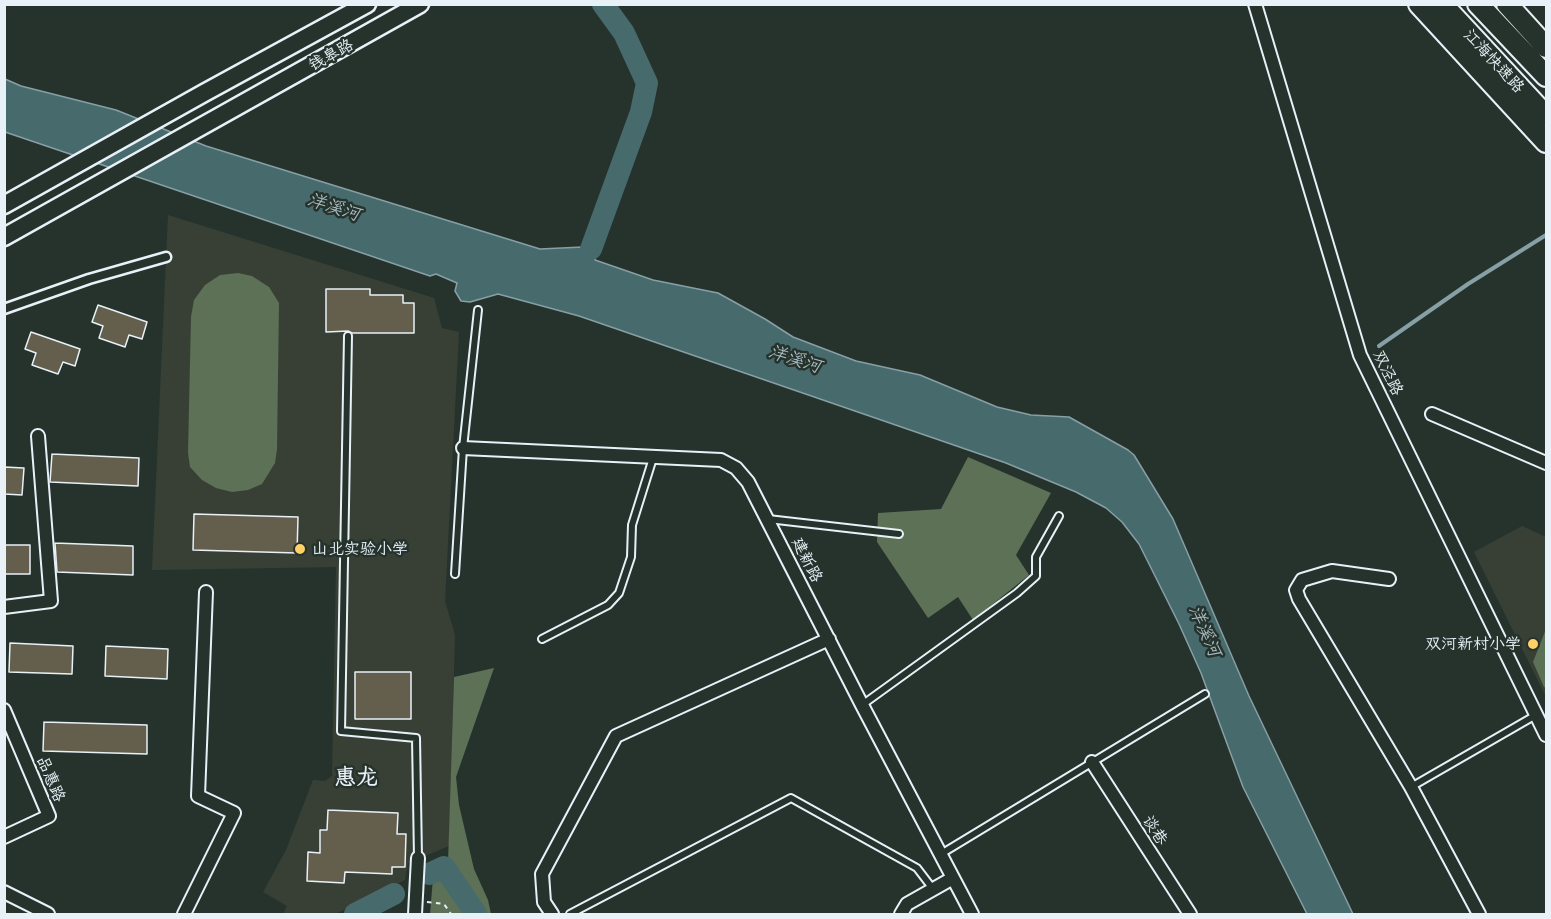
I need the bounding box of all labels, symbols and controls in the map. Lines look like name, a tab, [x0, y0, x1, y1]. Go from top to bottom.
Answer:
street label: 江海快速路	[1460, 25, 1528, 97]
street label: 钱皋路	[305, 35, 357, 75]
water label: 洋溪河	[305, 188, 363, 226]
water label: 洋溪河	[766, 340, 824, 378]
street label: 双泾路	[1369, 347, 1407, 399]
street label: 建新路	[788, 534, 826, 586]
place label: 山北实验小学	[312, 539, 408, 559]
marker: 山北实验小学	[293, 542, 307, 556]
water label: 洋溪河	[1184, 602, 1226, 660]
place label: 双河新村小学	[1425, 634, 1521, 654]
marker: 双河新村小学	[1526, 637, 1540, 651]
street label: 品惠路	[33, 753, 69, 805]
district label: 惠龙	[334, 764, 378, 790]
street label: 谈巷	[1138, 811, 1172, 849]

